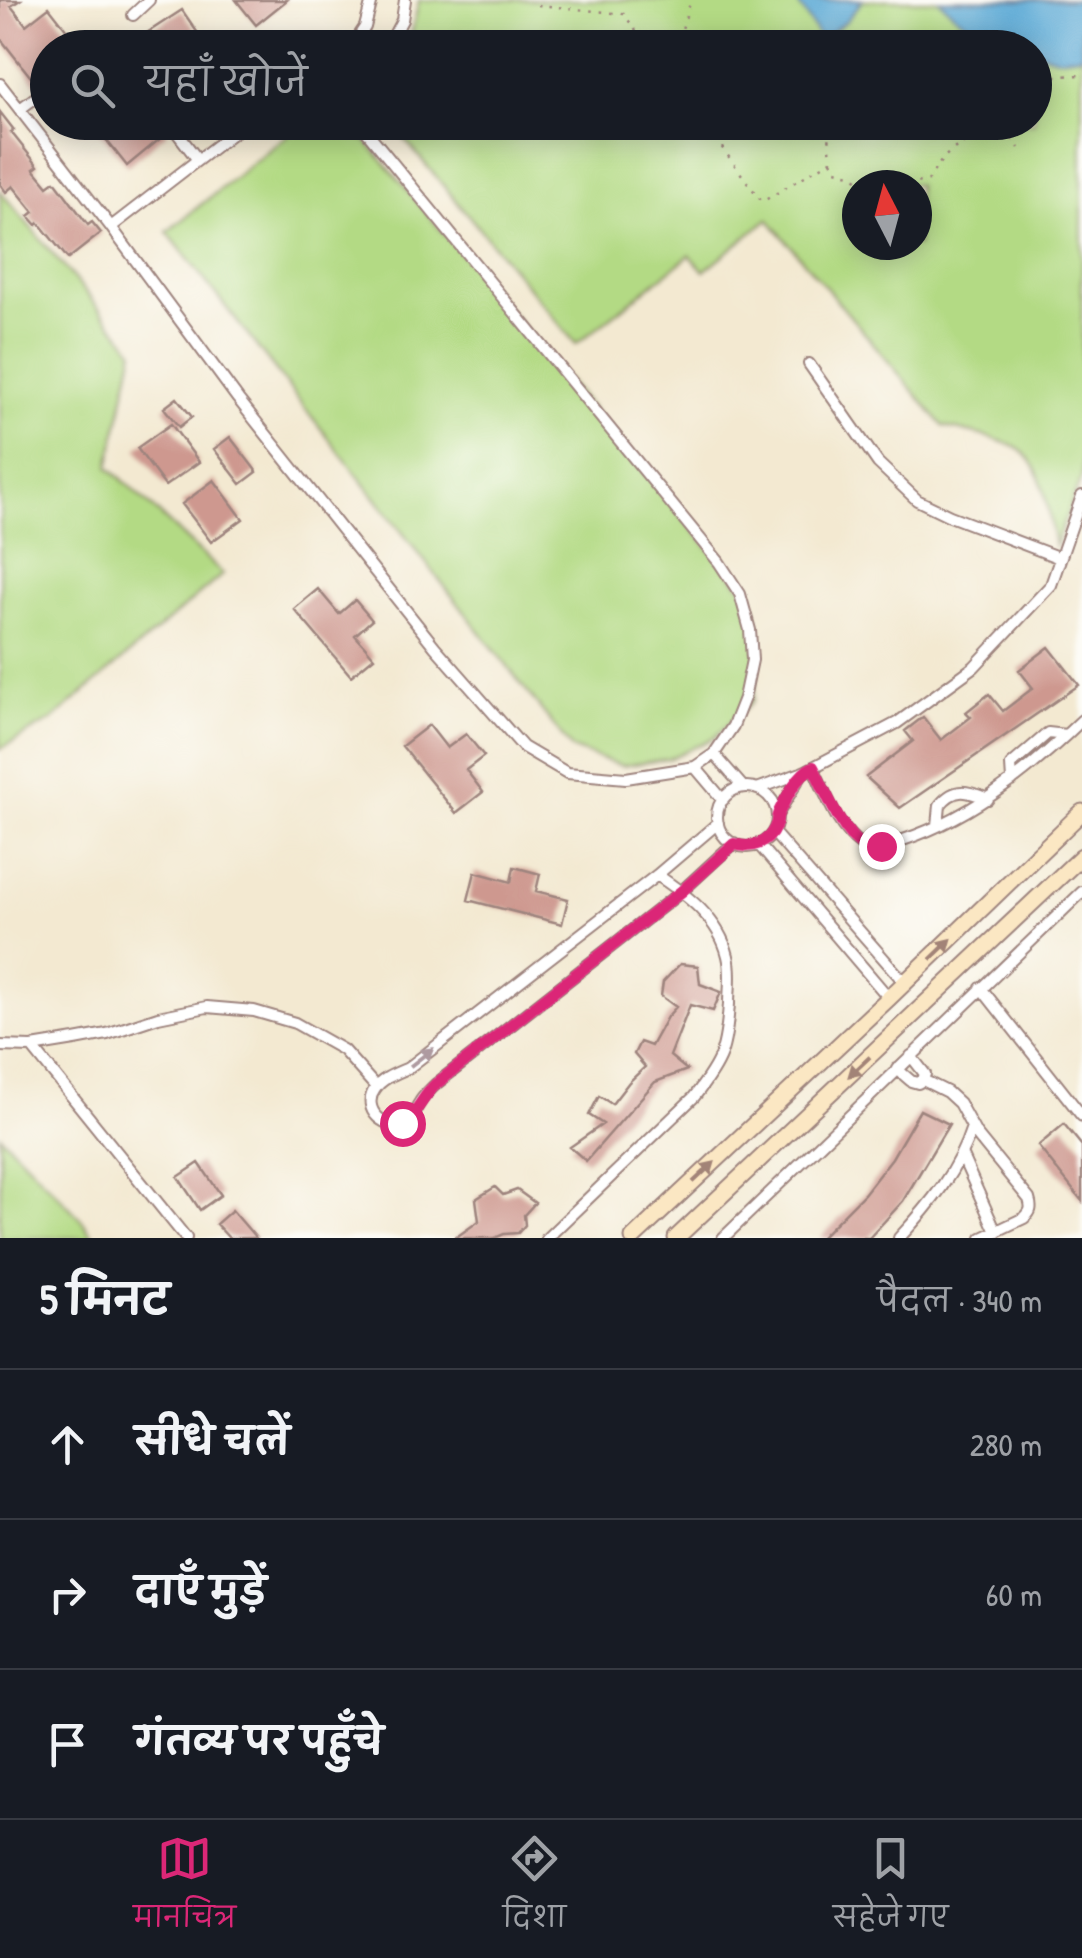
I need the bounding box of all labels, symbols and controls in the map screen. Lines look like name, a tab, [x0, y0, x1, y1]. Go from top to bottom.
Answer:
search box	[30, 30, 1052, 140]
text: यहाँ खोजें	[145, 55, 307, 107]
icon: search	[65, 58, 120, 113]
north arrow	[842, 170, 932, 260]
route end	[859, 824, 905, 870]
one-way arrow	[928, 937, 952, 961]
one-way arrow	[409, 1047, 435, 1068]
one-way arrow	[847, 1055, 871, 1078]
route start	[380, 1101, 426, 1147]
one-way arrow	[692, 1161, 716, 1184]
text: 5 मिनट	[40, 1270, 169, 1327]
text: पैदल · 340 m	[877, 1279, 1042, 1322]
text: सीधे चलें	[135, 1414, 290, 1466]
icon: ahead	[40, 1417, 95, 1472]
text: 280 m	[970, 1423, 1042, 1466]
text: दाएँ मुड़ें	[135, 1564, 266, 1616]
icon: right	[40, 1567, 95, 1622]
text: 60 m	[986, 1573, 1042, 1616]
text: गंतव्य पर पहुँचे	[135, 1714, 383, 1766]
icon: arrive	[40, 1717, 95, 1772]
tab: मानचित्र	[133, 1831, 236, 1948]
tab: दिशा	[503, 1831, 566, 1948]
tab: सहेजे गए	[833, 1831, 949, 1948]

